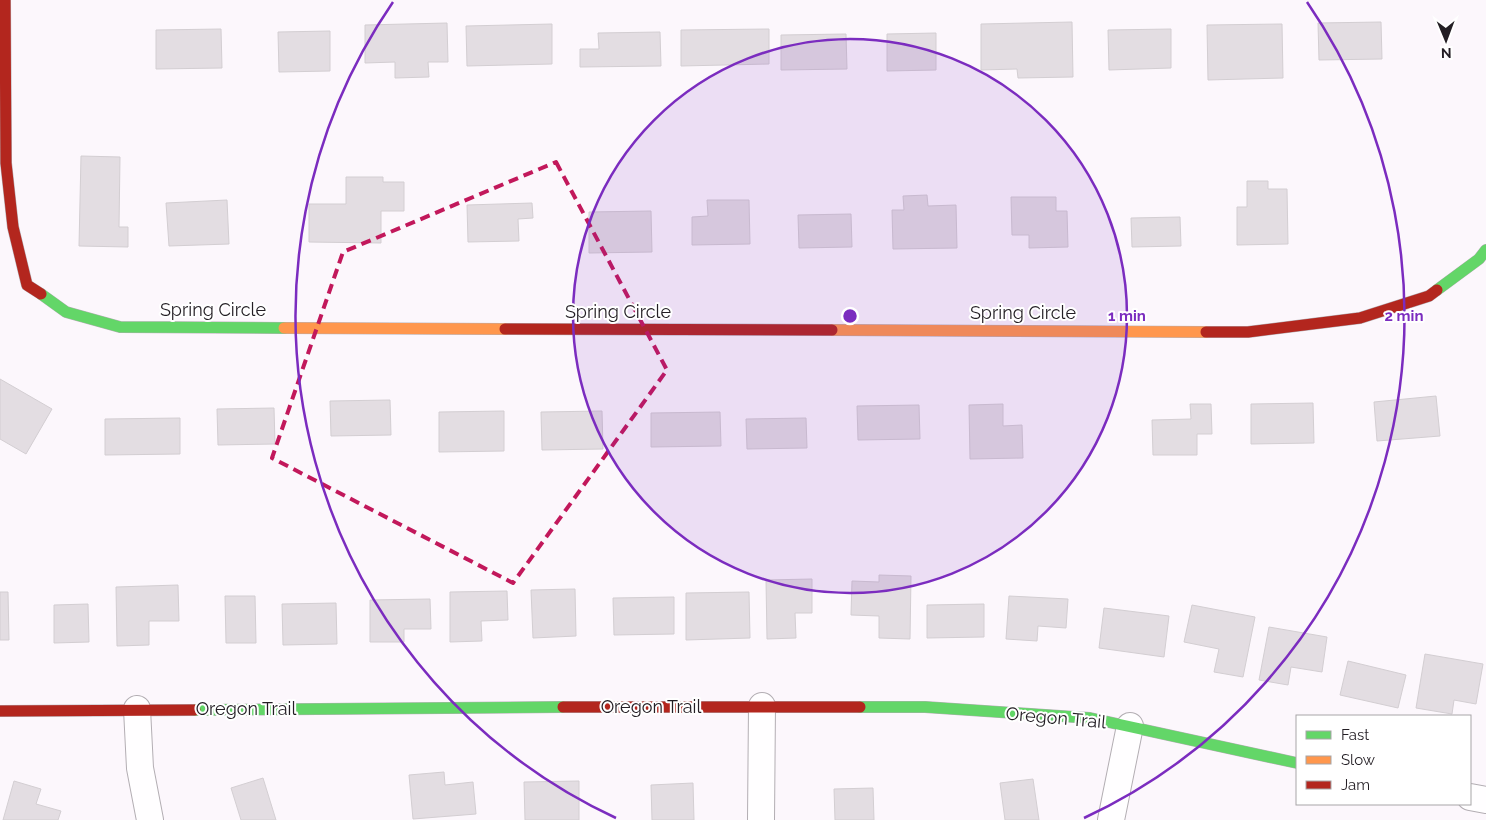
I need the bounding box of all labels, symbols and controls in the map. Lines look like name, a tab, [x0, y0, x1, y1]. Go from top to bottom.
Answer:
north arrow	[1421, 15, 1471, 65]
text: N	[1441, 45, 1452, 61]
street label: Spring Circle	[160, 299, 266, 320]
street label: Spring Circle	[565, 301, 671, 322]
street label: Spring Circle	[970, 302, 1076, 323]
centre of rings	[841, 307, 859, 325]
text: 1 min	[1108, 307, 1146, 325]
text: 2 min	[1385, 307, 1423, 325]
street label: Oregon Trail	[601, 696, 701, 717]
street label: Oregon Trail	[196, 698, 296, 719]
street label: Oregon Trail	[1005, 703, 1107, 732]
legend	[1296, 715, 1471, 805]
text: Fast	[1341, 726, 1369, 744]
text: Slow	[1341, 751, 1375, 769]
text: Jam	[1341, 776, 1370, 794]

